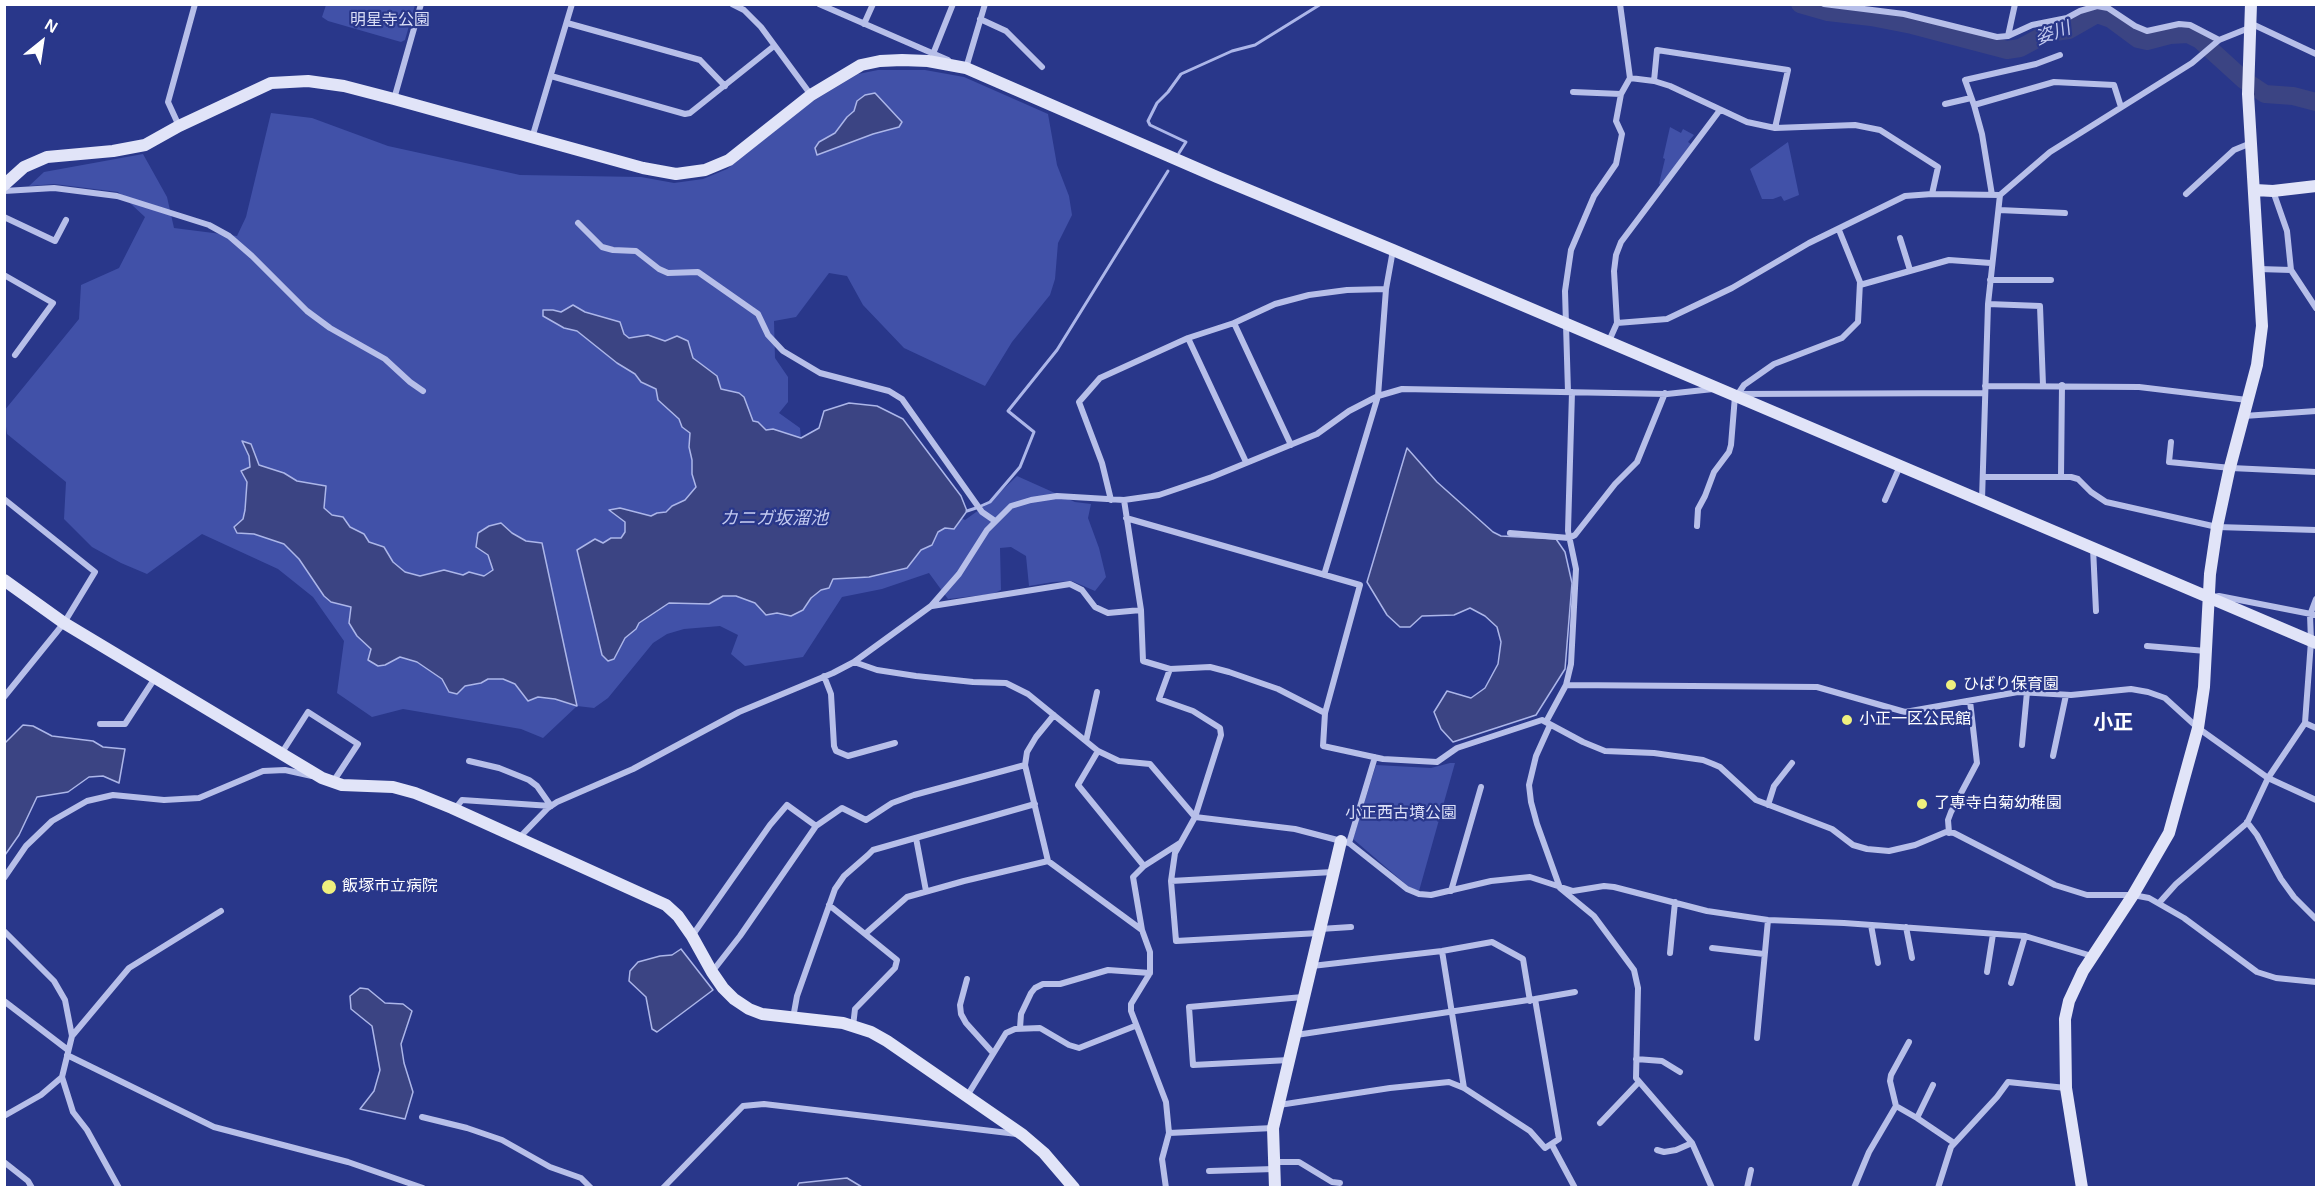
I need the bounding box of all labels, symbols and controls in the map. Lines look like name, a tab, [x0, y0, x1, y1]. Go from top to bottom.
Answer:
park label: 明星寺公園	[350, 11, 430, 31]
north arrow	[12, 12, 72, 72]
text: N	[42, 16, 61, 36]
water label: 姿川	[2032, 18, 2074, 50]
water label: カニガ坂溜池	[720, 508, 828, 530]
place label: ひばり保育園	[1963, 675, 2059, 695]
marker: ひばり保育園	[1944, 678, 1958, 692]
place label: 小正一区公民館	[1859, 710, 1971, 730]
district label: 小正	[2093, 711, 2133, 735]
marker: 小正一区公民館	[1840, 713, 1854, 727]
place label: 了専寺白菊幼稚園	[1934, 794, 2062, 814]
marker: 了専寺白菊幼稚園	[1915, 797, 1929, 811]
park label: 小正西古墳公園	[1345, 804, 1457, 824]
place label: 飯塚市立病院	[342, 877, 438, 897]
marker: 飯塚市立病院	[320, 878, 338, 896]

